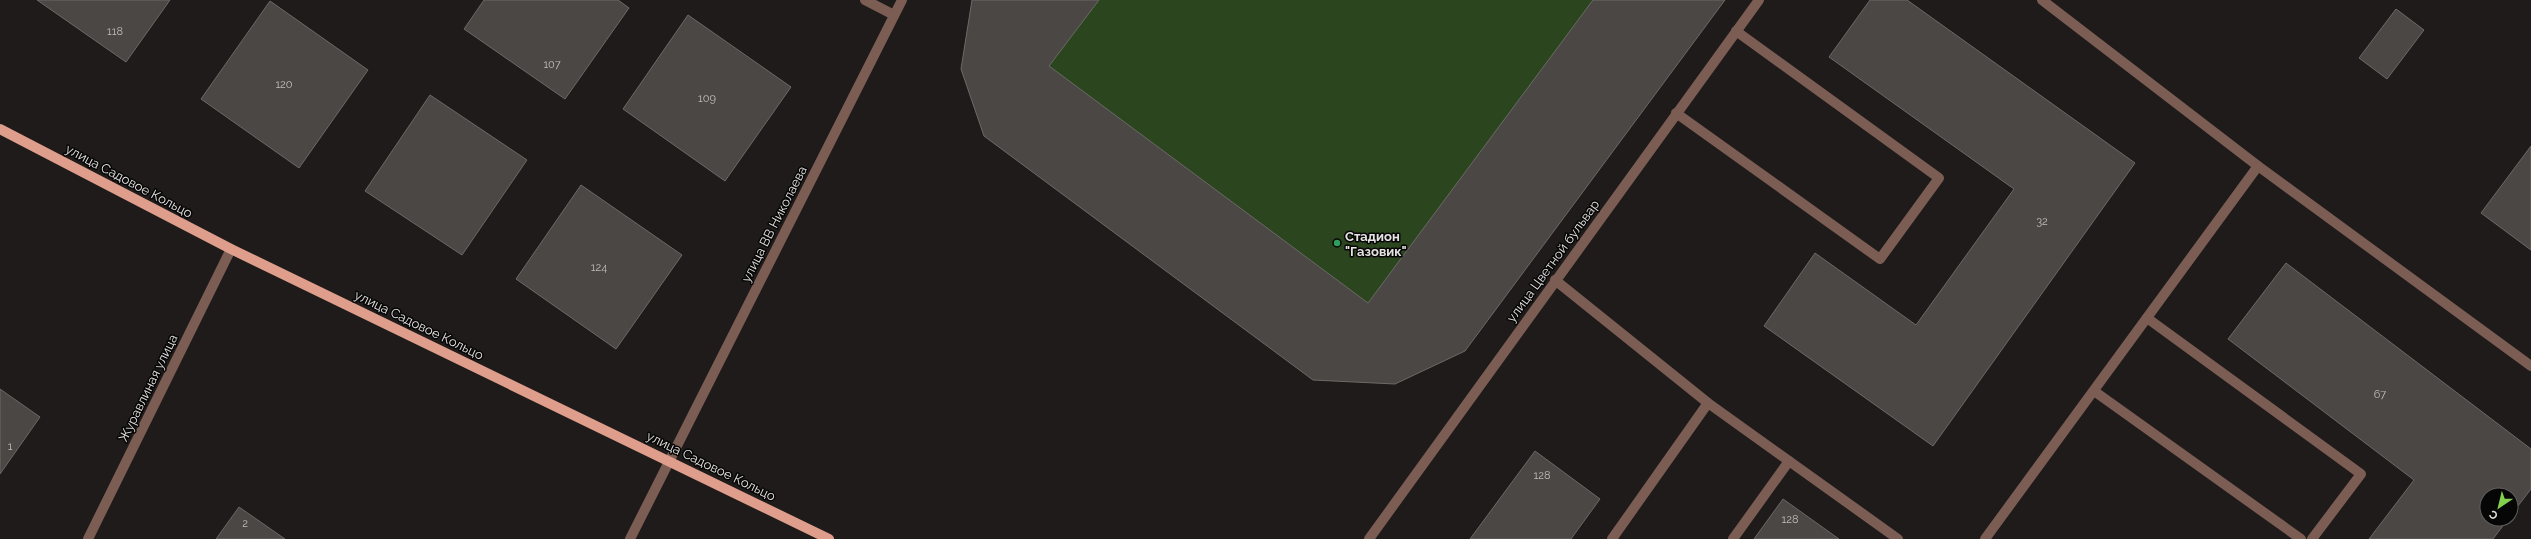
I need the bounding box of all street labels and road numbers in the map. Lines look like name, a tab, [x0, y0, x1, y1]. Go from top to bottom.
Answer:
street label: улица Садовое Кольцо	[63, 141, 195, 221]
street label: улица ВВ Николаева	[738, 163, 810, 285]
street label: улица Цветной бульвар	[1504, 197, 1602, 325]
street label: улица Садовое Кольцо	[352, 287, 486, 363]
street label: Журавлиная улица	[115, 332, 181, 444]
street label: улица Садовое Кольцо	[644, 428, 778, 504]

